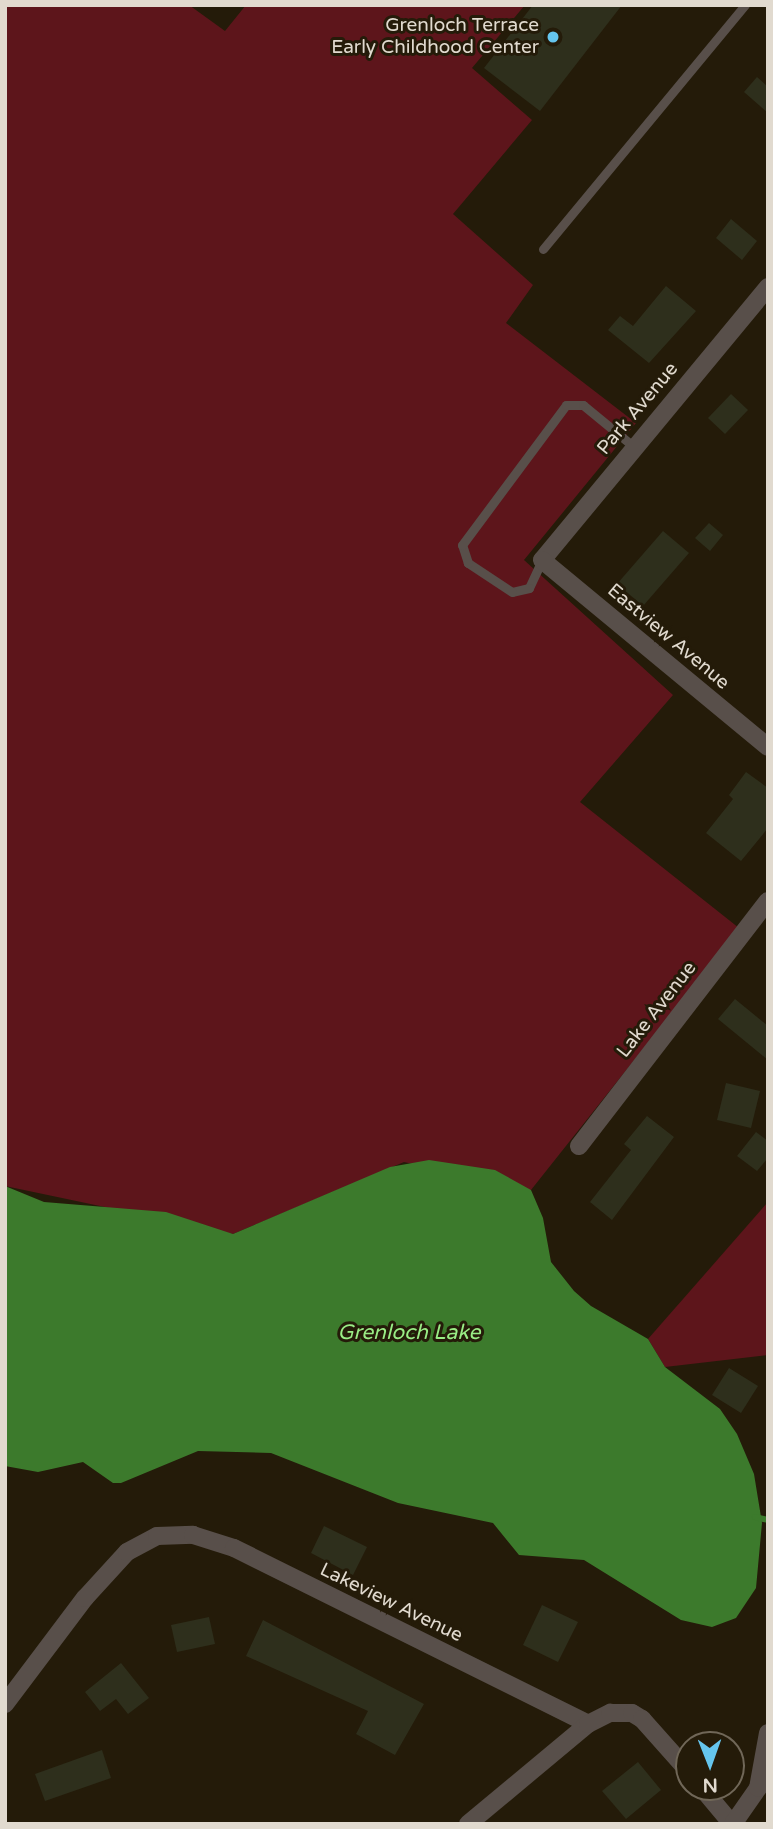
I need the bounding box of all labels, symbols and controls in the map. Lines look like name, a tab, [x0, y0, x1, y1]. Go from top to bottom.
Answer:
place label: Grenloch Terrace Early Childhood Center	[331, 15, 539, 59]
marker: Grenloch Terrace Early Childhood Center	[545, 29, 561, 45]
street label: Park Avenue	[593, 358, 683, 460]
street label: Eastview Avenue	[602, 579, 734, 695]
street label: Lake Avenue	[612, 957, 702, 1063]
water label: Grenloch Lake	[338, 1320, 480, 1346]
street label: Lakeview Avenue	[316, 1559, 466, 1647]
north arrow	[675, 1731, 745, 1801]
text: N	[703, 1774, 718, 1796]

